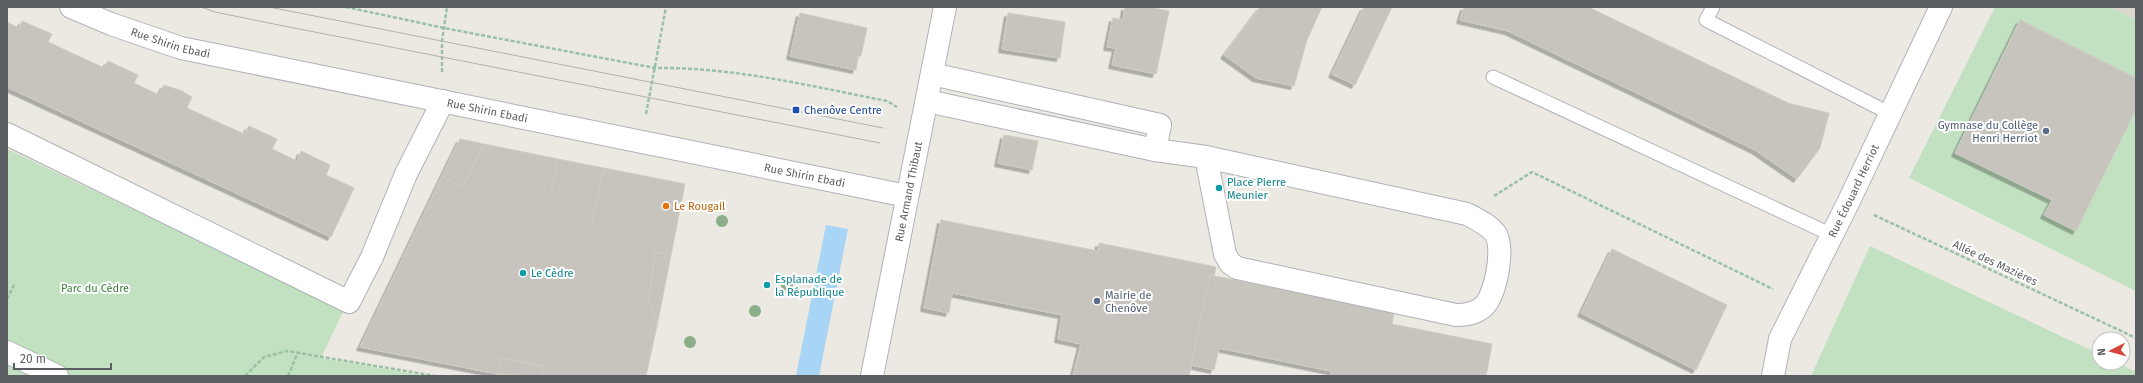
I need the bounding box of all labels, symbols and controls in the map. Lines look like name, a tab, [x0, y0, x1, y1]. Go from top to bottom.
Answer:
street label: Rue Shirin Ebadi	[129, 25, 211, 60]
street label: Rue Shirin Ebadi	[446, 96, 529, 125]
place label: Chenôve Centre	[804, 104, 882, 117]
marker: Chenôve Centre	[791, 105, 801, 115]
place label: Gymnase du Collège Henri Herriot	[1938, 119, 2038, 145]
marker: Gymnase du Collège Henri Herriot	[2041, 126, 2051, 136]
street label: Rue Armand Thibaut	[892, 140, 925, 243]
street label: Rue Édouard Herriot	[1825, 142, 1881, 240]
street label: Rue Shirin Ebadi	[763, 161, 846, 190]
place label: Place Pierre Meunier	[1227, 176, 1286, 202]
marker: Place Pierre Meunier	[1214, 183, 1224, 193]
place label: Le Rougail	[674, 200, 725, 213]
marker: Le Rougail	[661, 201, 671, 211]
street label: Allée des Mazières	[1951, 238, 2039, 288]
place label: Le Cèdre	[531, 267, 574, 280]
marker: Le Cèdre	[518, 268, 528, 278]
place label: Esplanade de la République	[775, 273, 844, 299]
marker: Esplanade de la République	[762, 280, 772, 290]
park label: Parc du Cèdre	[61, 282, 129, 295]
place label: Mairie de Chenôve	[1105, 289, 1151, 315]
marker: Mairie de Chenôve	[1092, 296, 1102, 306]
north arrow	[2091, 331, 2131, 371]
scale bar	[14, 345, 111, 371]
text: N	[2095, 348, 2108, 356]
text: 20 m	[20, 352, 46, 366]

